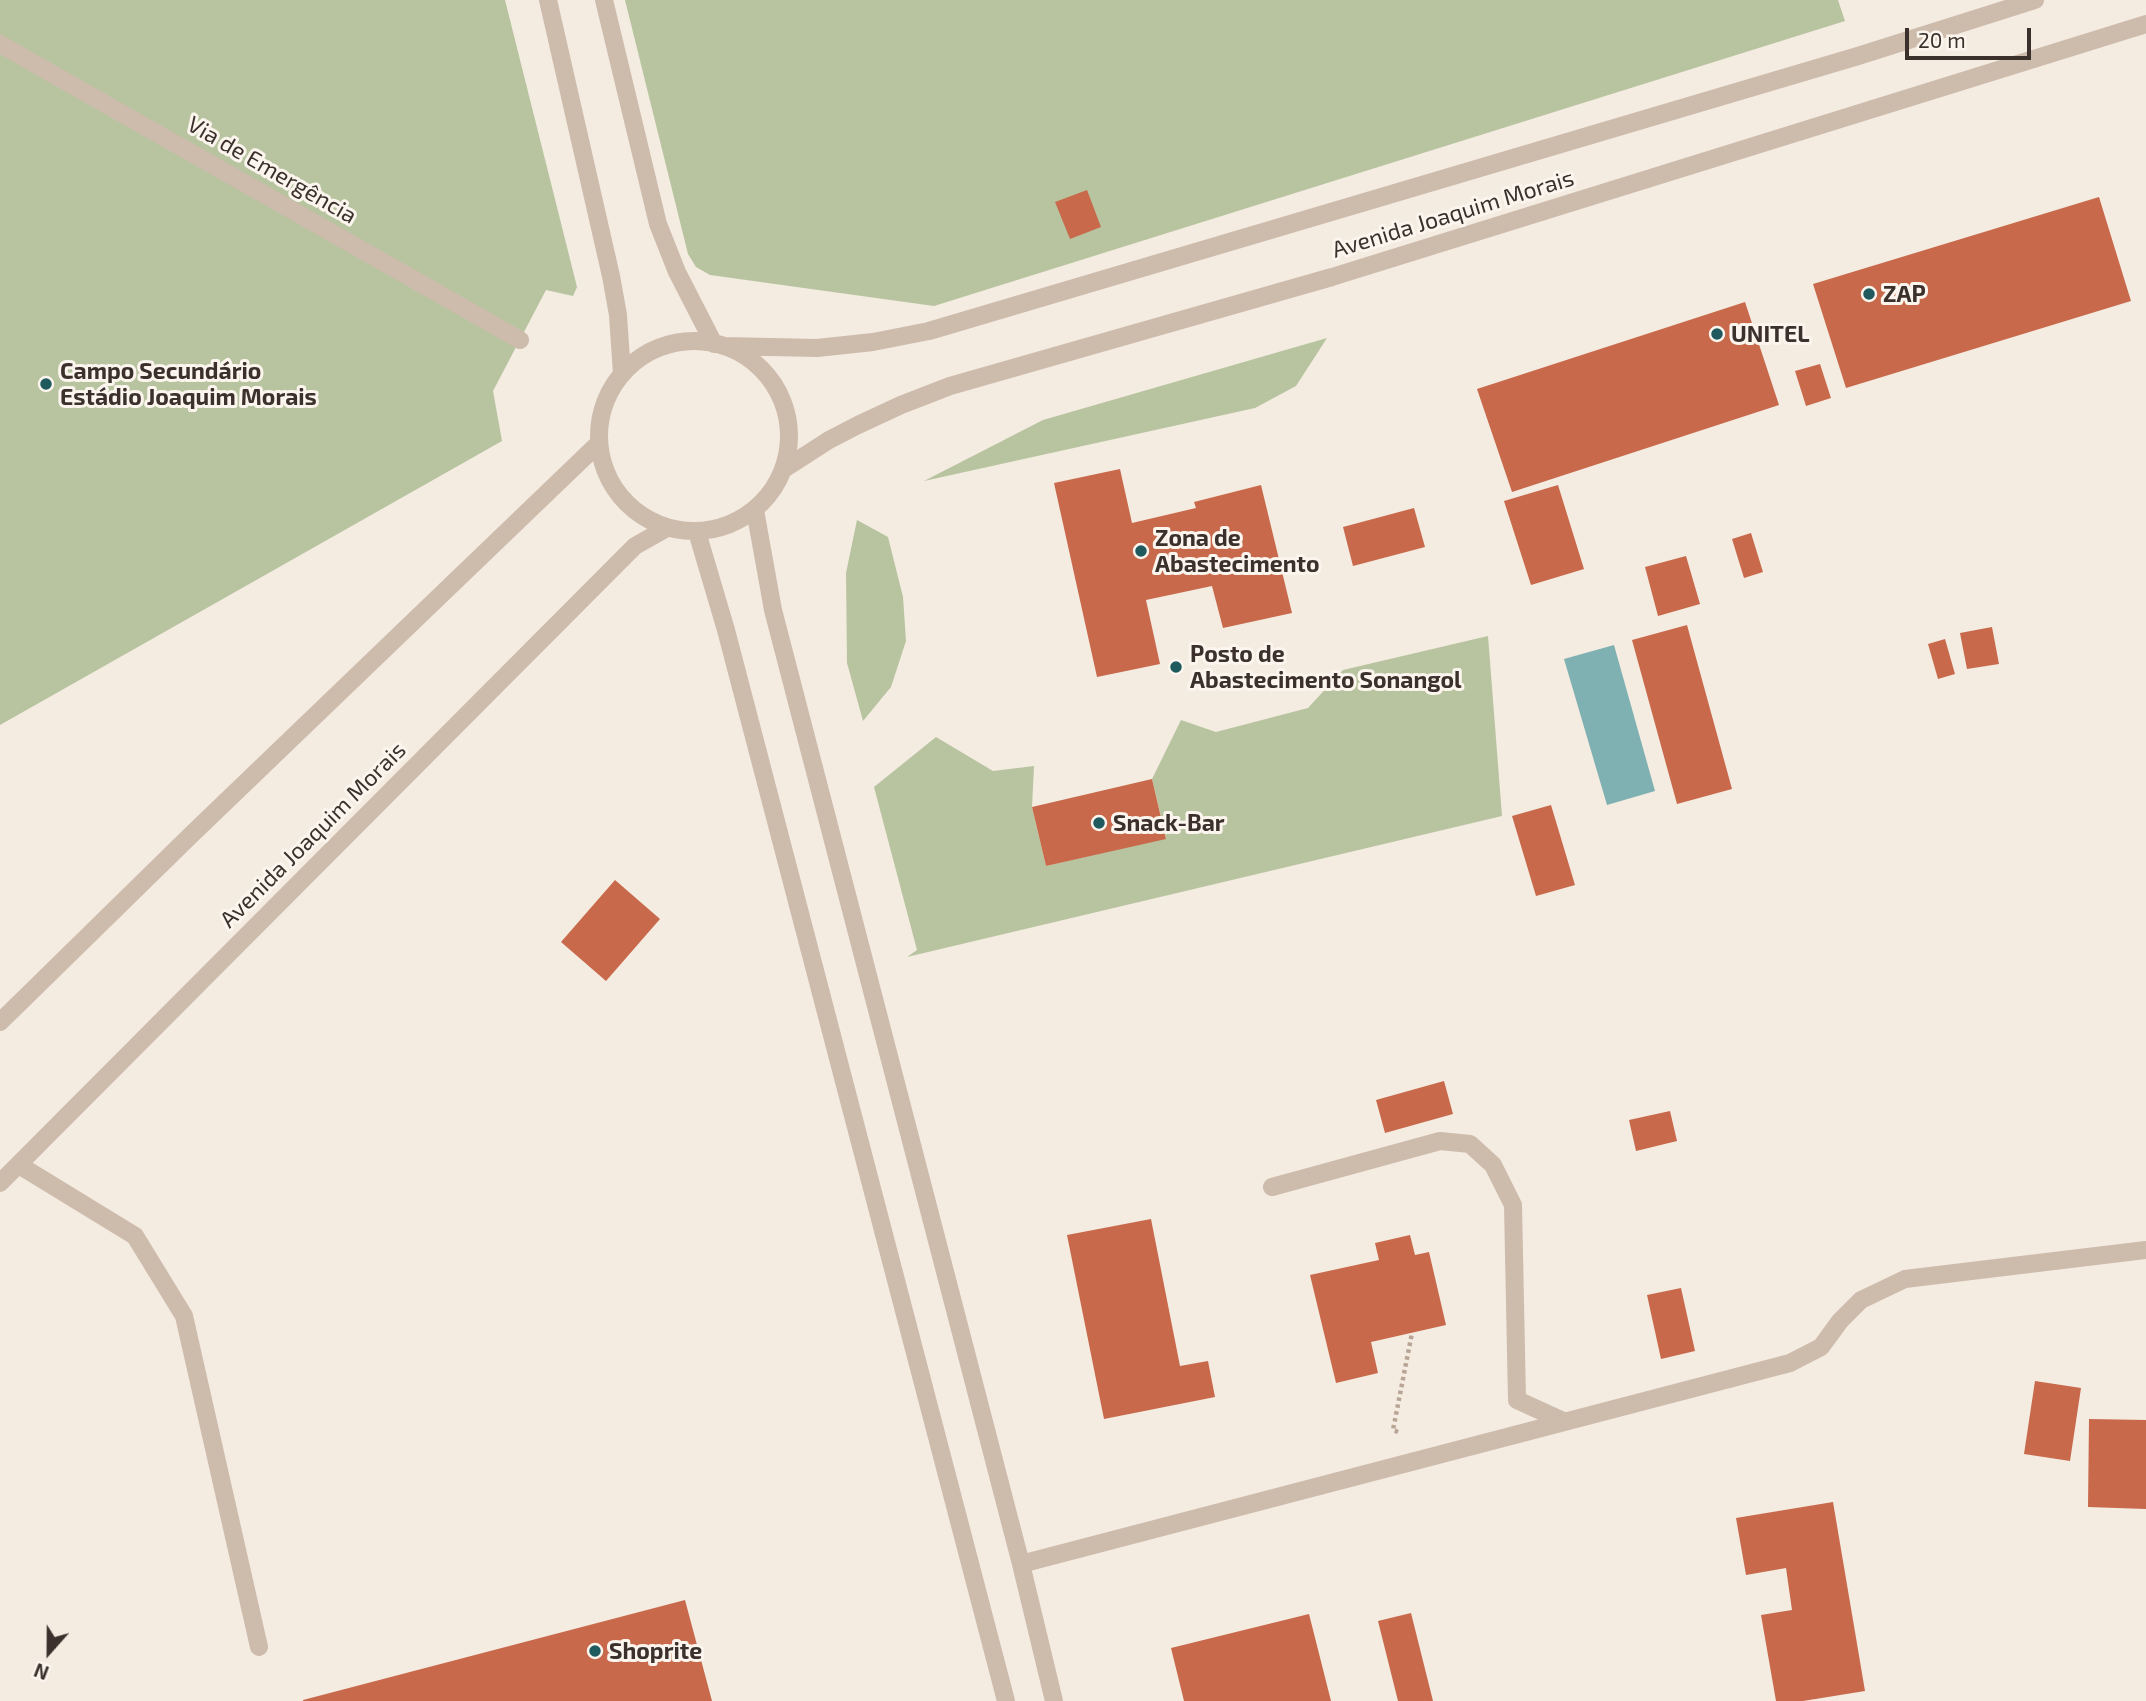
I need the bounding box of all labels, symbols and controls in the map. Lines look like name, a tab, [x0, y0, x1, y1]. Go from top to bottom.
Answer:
scale bar	[1908, 14, 2034, 58]
text: 20 m	[1918, 27, 1966, 52]
street label: Via de Emergência	[183, 110, 361, 230]
street label: Avenida Joaquim Morais	[1329, 164, 1577, 264]
place label: ZAP	[1883, 280, 1926, 308]
marker: ZAP	[1861, 286, 1877, 302]
place label: UNITEL	[1731, 320, 1810, 348]
marker: UNITEL	[1709, 326, 1725, 342]
place label: Campo Secundário Estádio Joaquim Morais	[60, 357, 317, 411]
marker: Campo Secundário Estádio Joaquim Morais	[38, 376, 54, 392]
place label: Zona de Abastecimento	[1155, 524, 1320, 578]
marker: Zona de Abastecimento	[1133, 543, 1149, 559]
place label: Posto de Abastecimento Sonangol	[1190, 640, 1462, 694]
marker: Posto de Abastecimento Sonangol	[1168, 659, 1184, 675]
street label: Avenida Joaquim Morais	[214, 736, 412, 934]
place label: Snack-Bar	[1113, 809, 1225, 837]
marker: Snack-Bar	[1091, 815, 1107, 831]
north arrow	[14, 1617, 84, 1687]
place label: Shoprite	[609, 1637, 702, 1665]
marker: Shoprite	[587, 1643, 603, 1659]
text: N	[31, 1659, 52, 1685]

